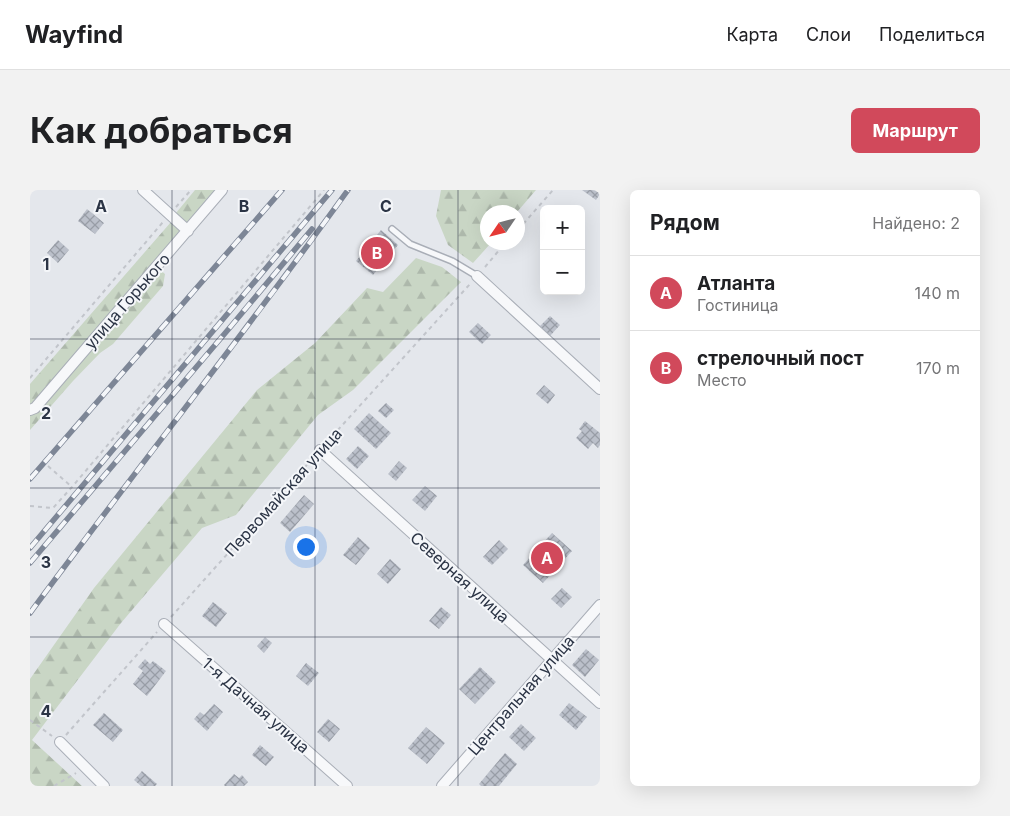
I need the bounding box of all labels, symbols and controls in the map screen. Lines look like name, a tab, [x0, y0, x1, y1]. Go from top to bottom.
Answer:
text: Wayfind	[25, 20, 123, 49]
text: Карта	[726, 24, 778, 45]
text: Слои	[806, 24, 851, 45]
text: Поделиться	[879, 24, 985, 45]
button: Маршрут	[851, 108, 980, 153]
text: Как добраться	[30, 109, 293, 151]
text: A	[95, 196, 107, 216]
text: B	[239, 196, 249, 216]
text: C	[380, 196, 392, 216]
north arrow	[480, 205, 525, 250]
map controls	[540, 205, 585, 295]
button: +	[540, 205, 585, 250]
text: Рядом	[650, 210, 720, 235]
text: Найдено: 2	[872, 213, 960, 233]
pin: B	[361, 234, 393, 272]
street label: улица Горького	[80, 249, 174, 353]
button: −	[540, 250, 585, 295]
text: 1	[43, 254, 49, 274]
text: Атланта	[697, 272, 775, 295]
text: A	[660, 283, 672, 303]
text: 140 m	[915, 283, 960, 303]
text: Гостиница	[697, 295, 778, 315]
text: стрелочный пост	[697, 347, 864, 370]
text: B	[661, 358, 671, 378]
text: 170 m	[916, 358, 960, 378]
text: Место	[697, 370, 747, 390]
text: 2	[41, 403, 51, 423]
street label: Первомайская улица	[220, 424, 346, 560]
street label: Северная улица	[406, 527, 514, 627]
your location	[293, 534, 319, 560]
pin: A	[531, 539, 563, 577]
text: 3	[41, 552, 51, 572]
street label: Центральная улица	[463, 631, 579, 759]
street label: 1-я Дачная улица	[198, 653, 314, 757]
text: 4	[41, 701, 52, 721]

